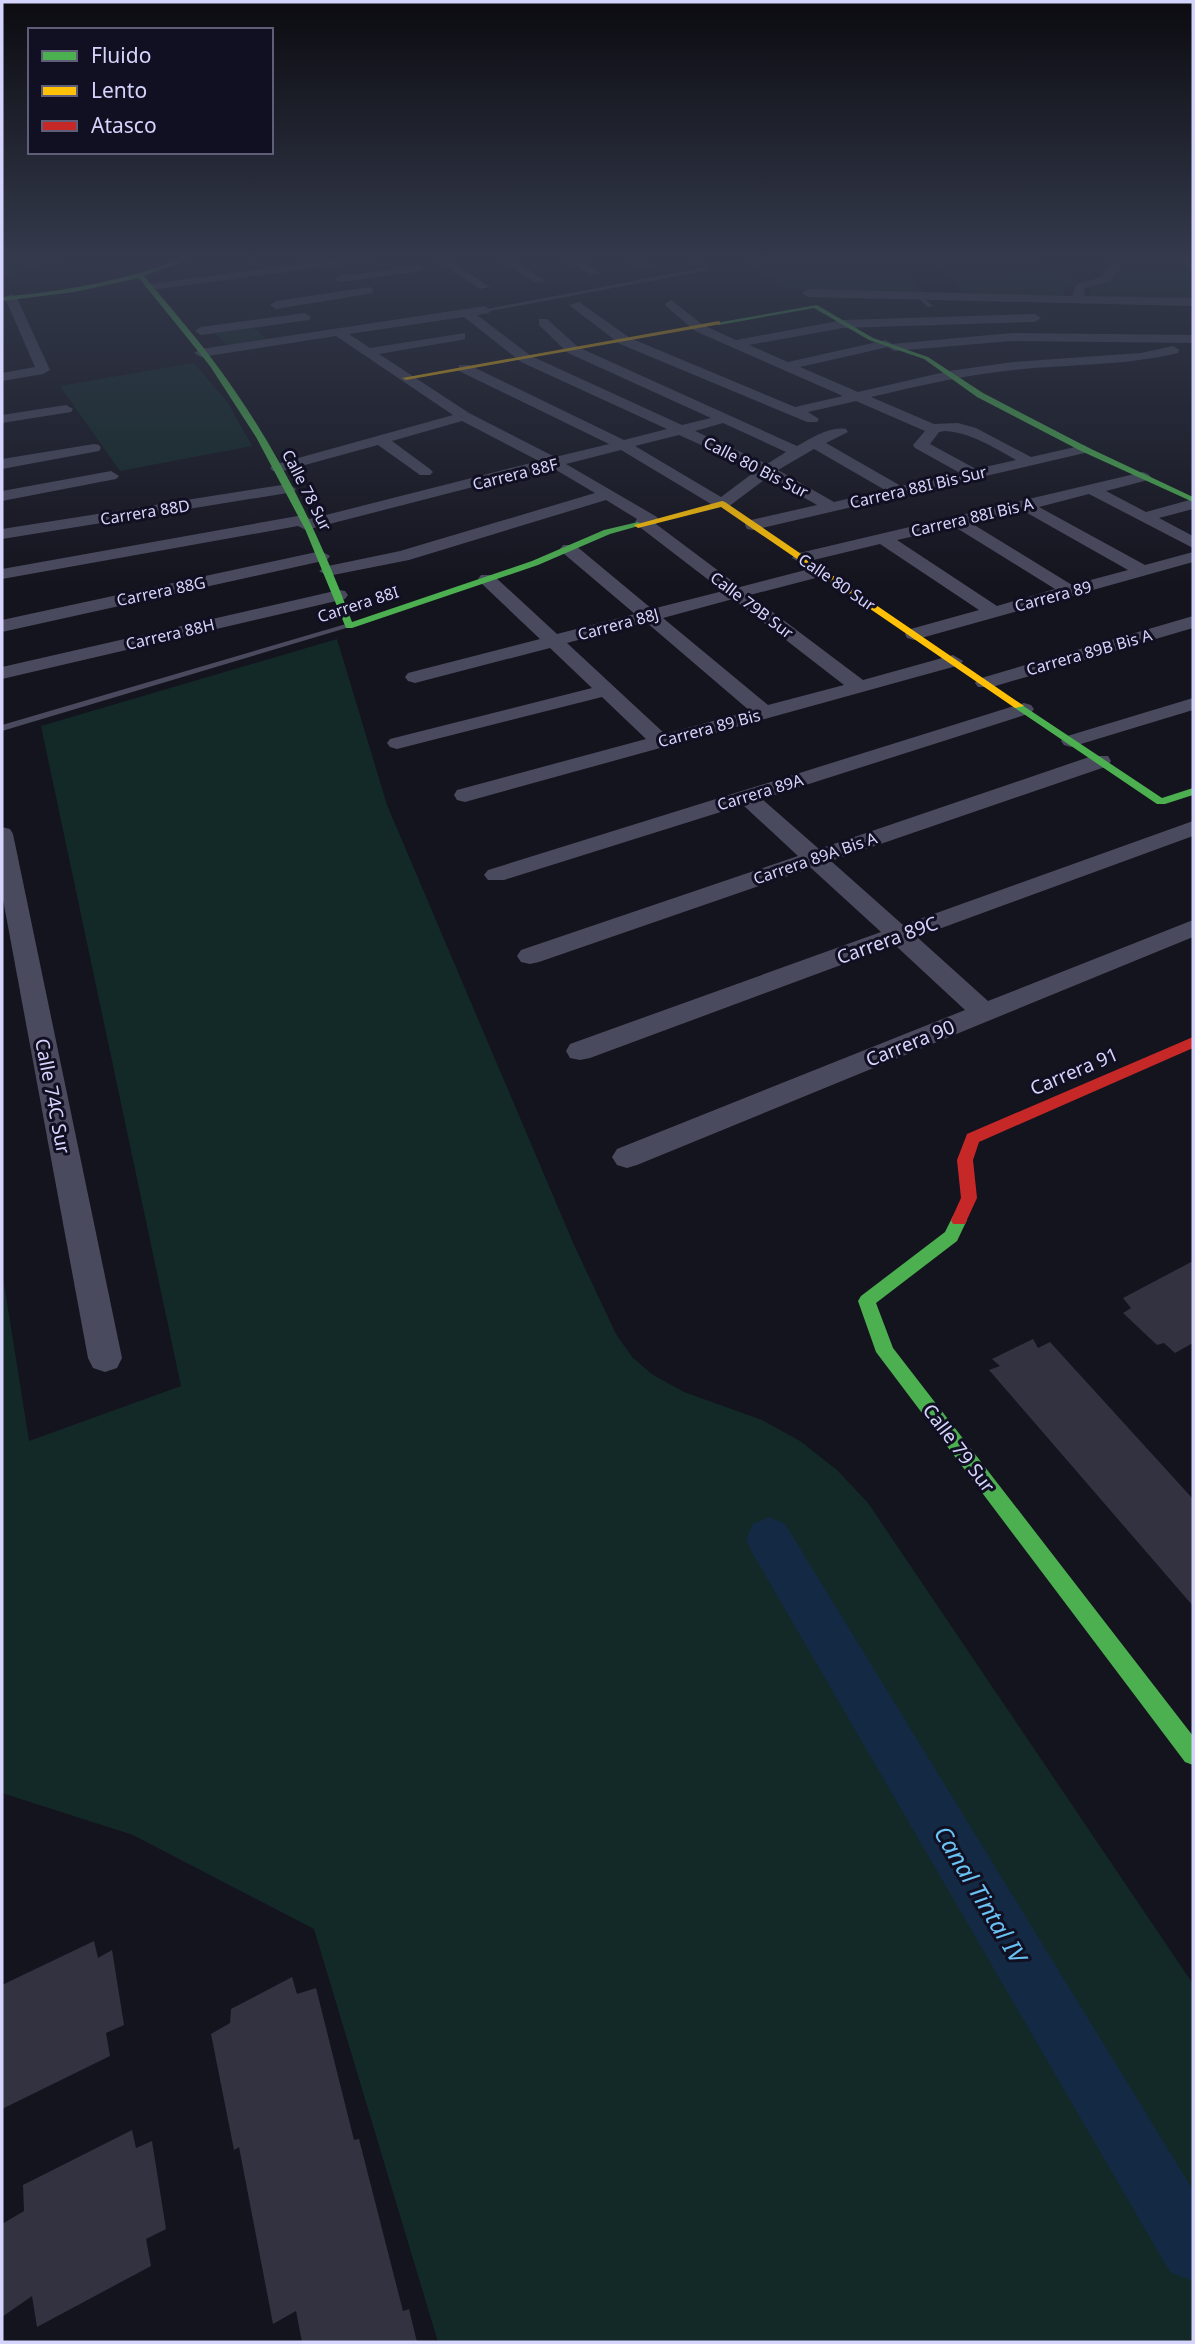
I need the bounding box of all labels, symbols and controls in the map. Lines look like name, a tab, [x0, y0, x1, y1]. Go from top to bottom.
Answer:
legend	[28, 28, 273, 154]
text: Fluido	[91, 41, 151, 69]
text: Lento	[91, 76, 147, 104]
text: Atasco	[91, 111, 157, 139]
street label: Calle 80 Bis Sur	[700, 431, 812, 503]
street label: Calle 78 Sur	[277, 446, 337, 535]
street label: Carrera 88F	[470, 453, 560, 495]
street label: Carrera 88I Bis Sur	[847, 460, 989, 513]
street label: Carrera 88I Bis A	[909, 492, 1036, 542]
street label: Carrera 88D	[99, 494, 191, 530]
street label: Calle 80 Sur	[794, 548, 880, 616]
street label: Calle 79B Sur	[706, 567, 798, 644]
street label: Carrera 88G	[115, 571, 207, 611]
street label: Carrera 89	[1012, 575, 1094, 617]
street label: Carrera 88I	[315, 581, 401, 627]
street label: Carrera 88J	[575, 603, 661, 645]
street label: Carrera 88H	[123, 613, 217, 655]
street label: Carrera 89B Bis A	[1024, 623, 1155, 680]
street label: Carrera 89 Bis	[655, 704, 763, 752]
street label: Carrera 89A	[714, 768, 806, 816]
street label: Carrera 89A Bis A	[750, 826, 881, 890]
street label: Carrera 89C	[833, 910, 941, 970]
street label: Carrera 90	[862, 1013, 958, 1073]
street label: Calle 74C Sur	[29, 1036, 77, 1156]
street label: Carrera 91	[1026, 1041, 1122, 1101]
street label: Calle 79 Sur	[917, 1398, 1001, 1498]
water label: Canal Tintal IV	[927, 1819, 1036, 1971]

